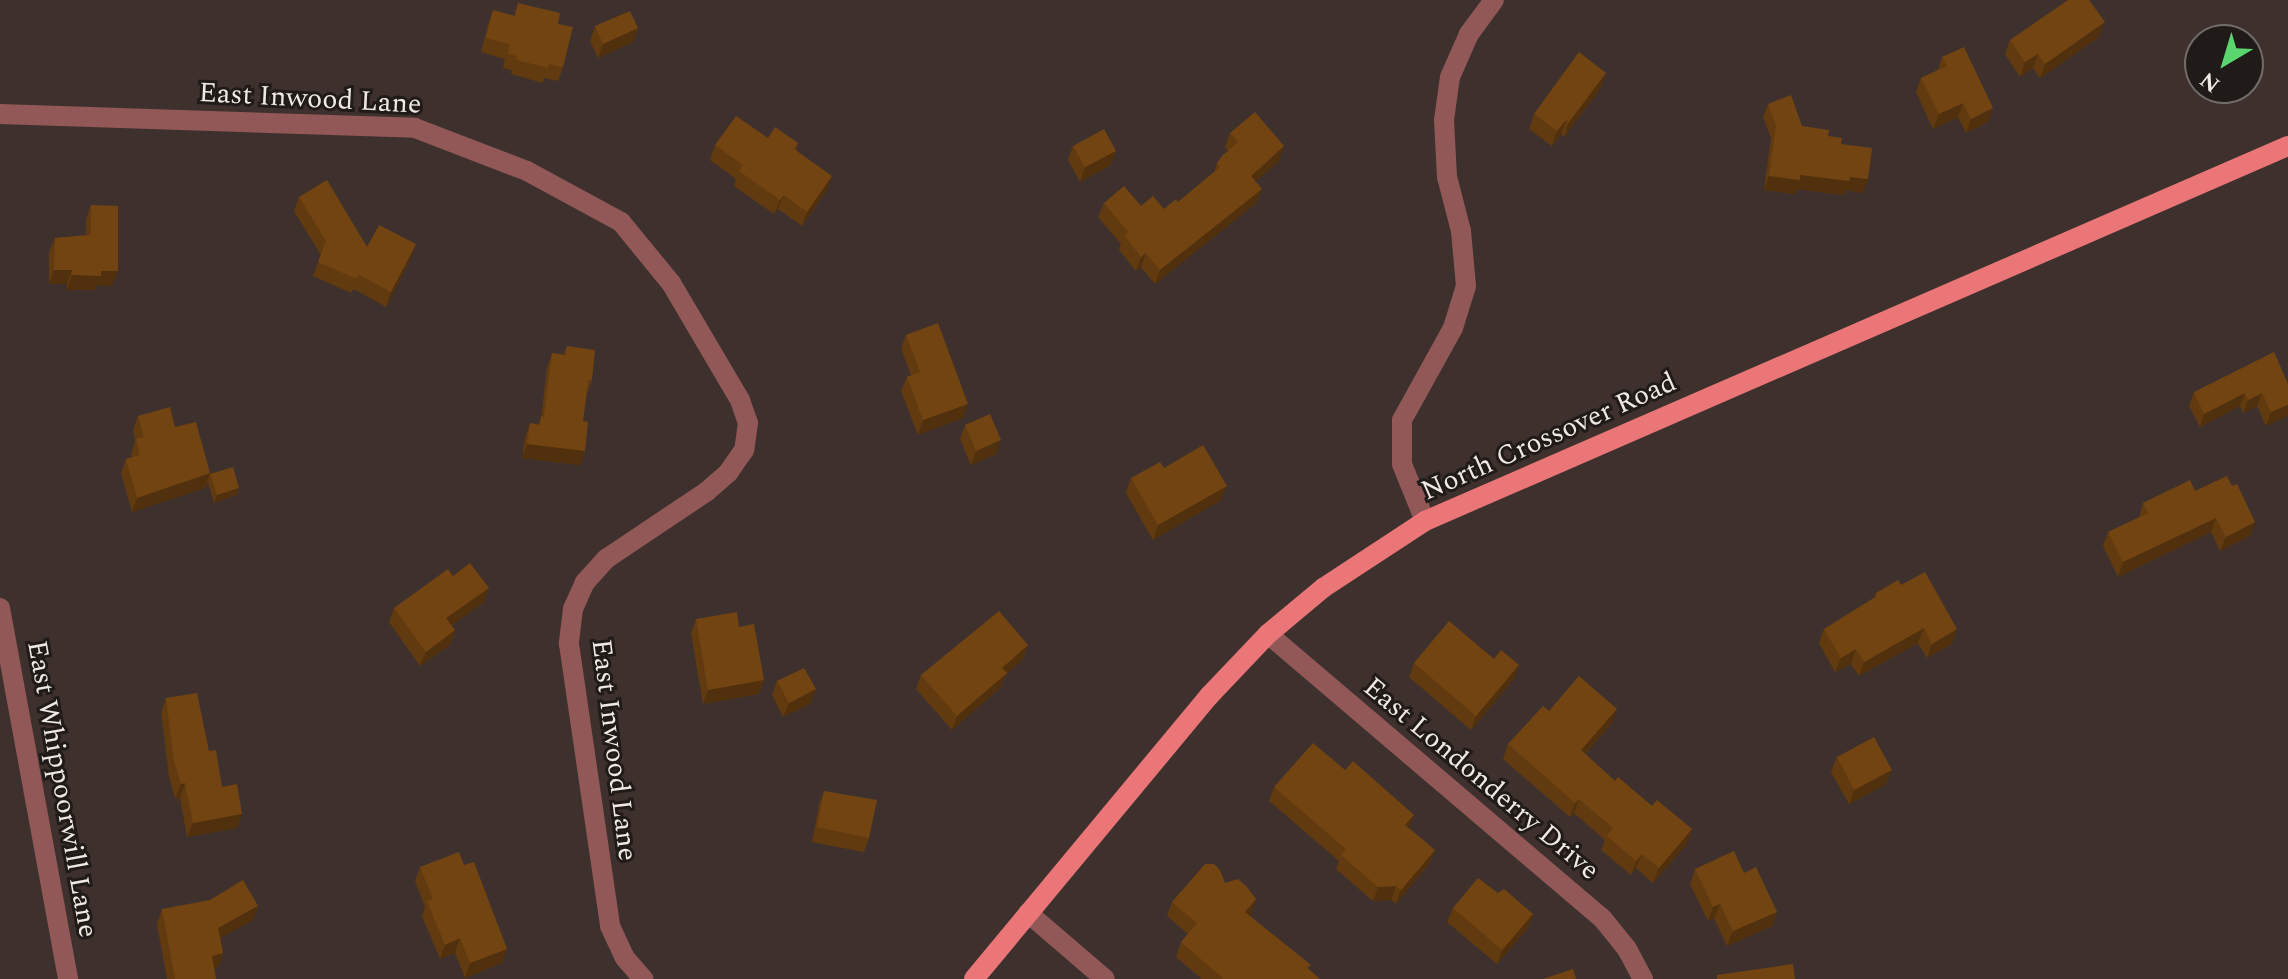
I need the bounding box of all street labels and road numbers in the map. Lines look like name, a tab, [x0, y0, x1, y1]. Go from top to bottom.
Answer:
street label: East Inwood Lane	[198, 76, 422, 122]
street label: North Crossover Road	[1416, 366, 1682, 508]
street label: East Inwood Lane	[584, 637, 644, 863]
street label: East Whippoorwill Lane	[19, 638, 105, 940]
street label: East Londonderry Drive	[1356, 671, 1606, 887]

